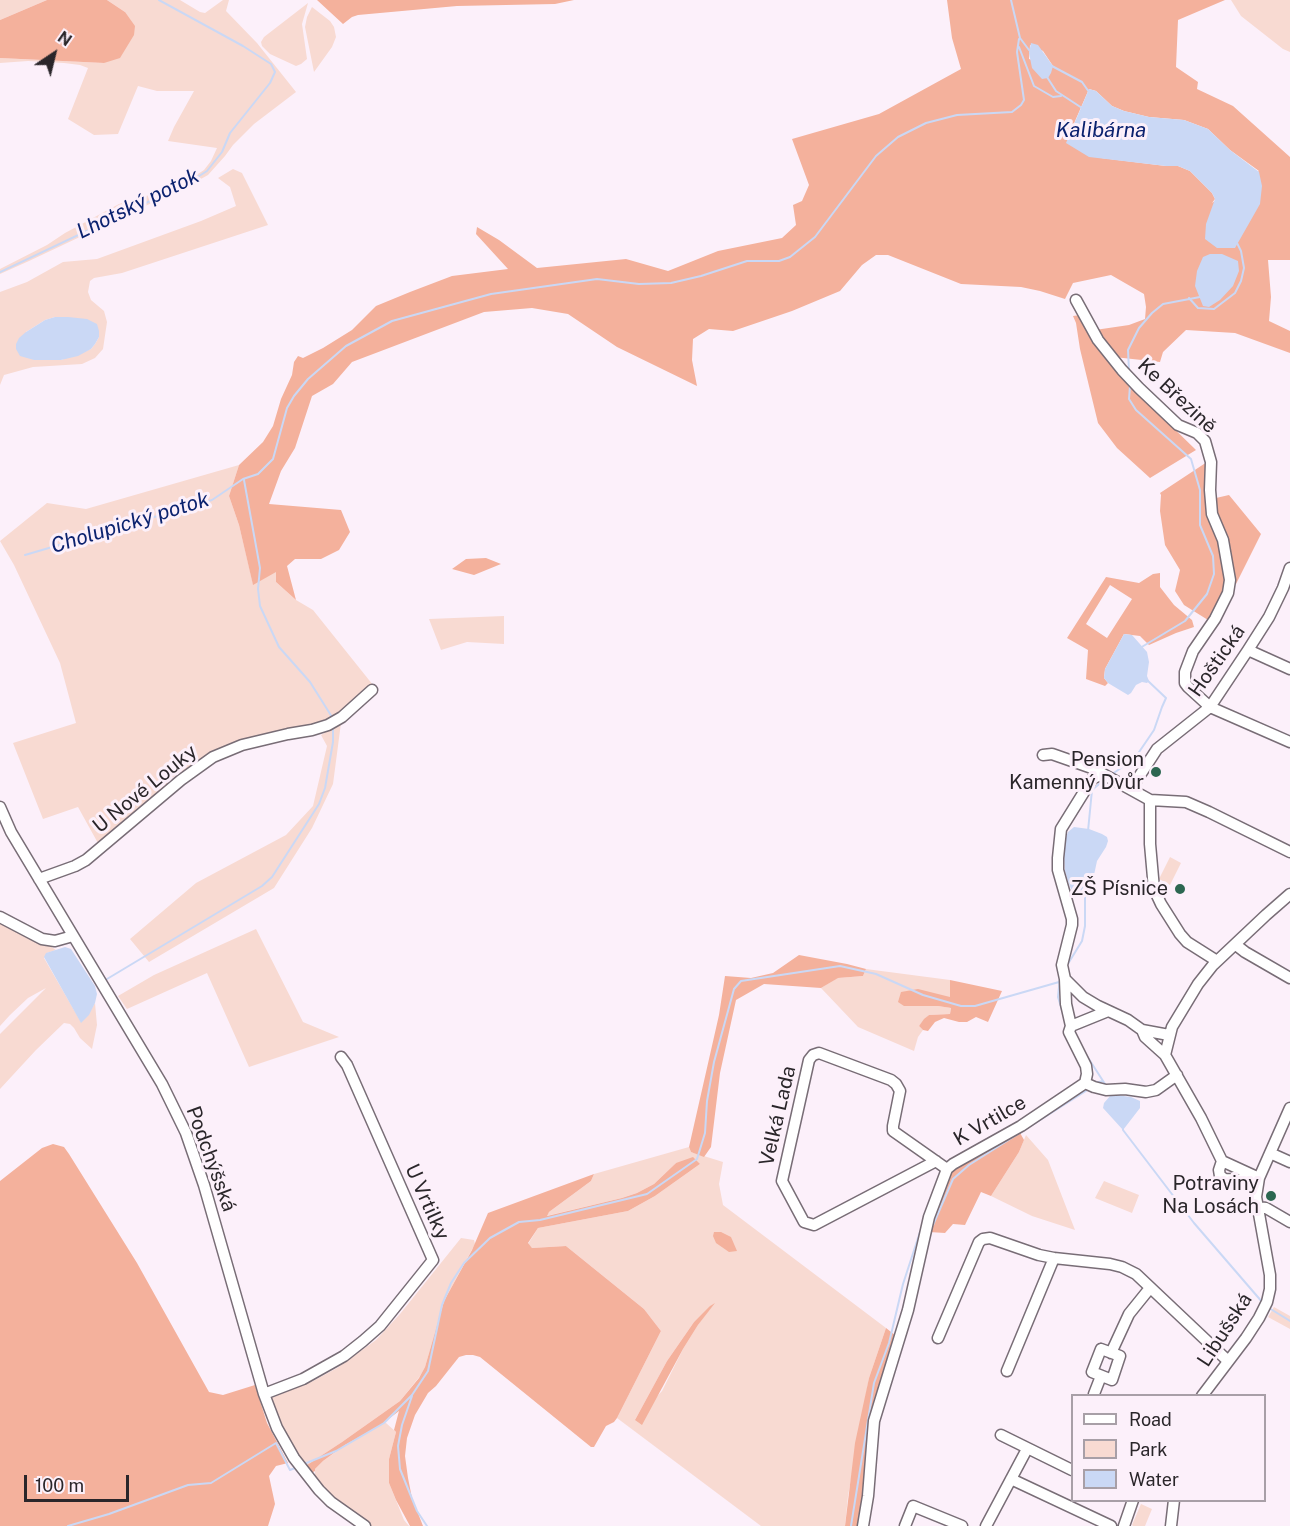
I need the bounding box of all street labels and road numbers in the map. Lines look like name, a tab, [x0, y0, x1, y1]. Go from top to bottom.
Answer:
street label: Ke Březině	[1133, 353, 1221, 439]
street label: Hoštická	[1184, 621, 1250, 701]
street label: U Nové Louky	[88, 740, 202, 838]
street label: Velká Lada	[755, 1064, 801, 1168]
street label: K Vrtilce	[949, 1091, 1031, 1151]
street label: Podchýšská	[181, 1103, 241, 1215]
street label: U Vrtilky	[400, 1160, 454, 1244]
street label: Libušská	[1193, 1289, 1257, 1371]

